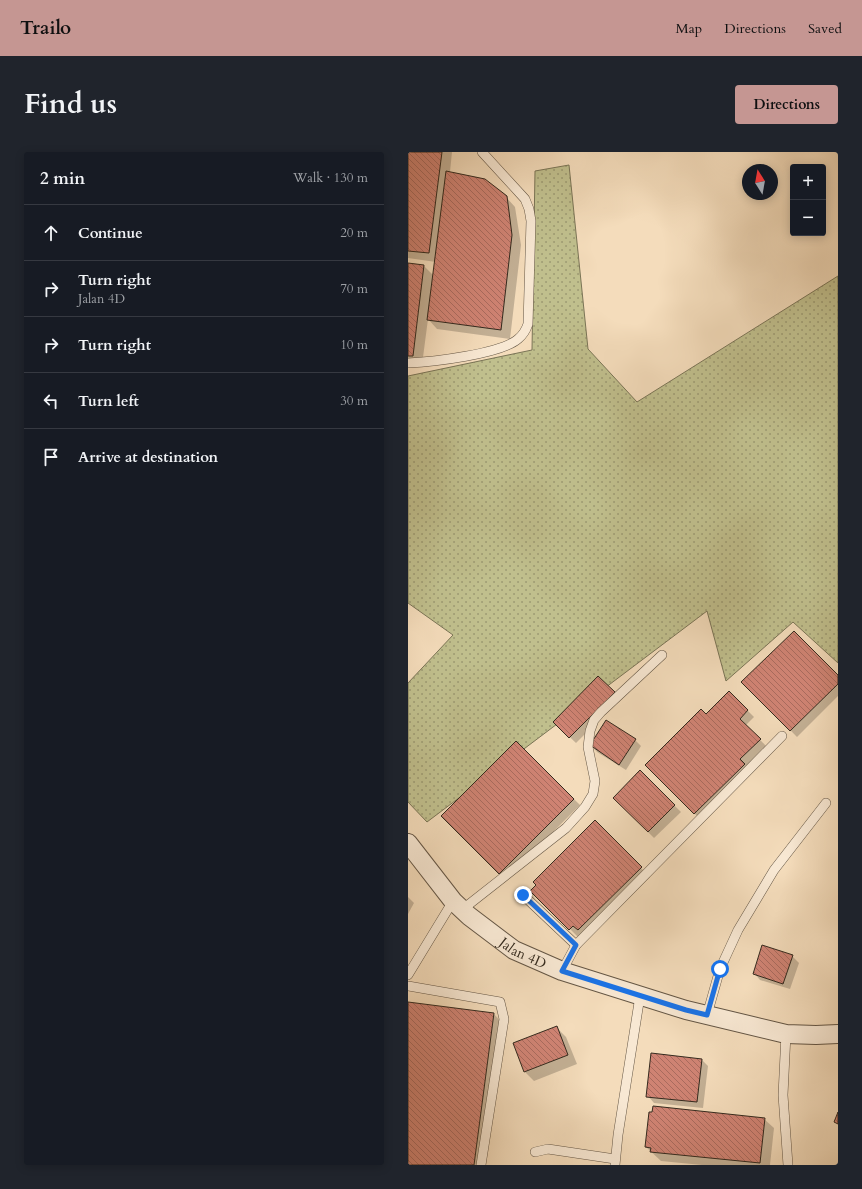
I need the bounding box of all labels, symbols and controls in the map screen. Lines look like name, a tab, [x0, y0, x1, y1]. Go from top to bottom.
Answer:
text: Trailo	[20, 15, 71, 41]
text: Map	[676, 19, 702, 38]
text: Directions	[724, 19, 786, 38]
text: Saved	[808, 19, 842, 38]
text: Find us	[24, 85, 117, 123]
button: Directions	[735, 85, 838, 124]
north arrow	[742, 164, 778, 200]
map controls	[790, 164, 826, 236]
button: +	[790, 164, 826, 200]
text: 2 min	[40, 167, 85, 190]
text: Walk · 130 m	[293, 169, 368, 187]
button: −	[790, 200, 826, 236]
icon: ahead	[40, 222, 62, 244]
text: Continue	[78, 223, 143, 243]
text: 20 m	[340, 224, 368, 242]
text: Turn right	[78, 270, 151, 290]
icon: right	[40, 278, 62, 300]
text: 70 m	[340, 280, 368, 298]
text: Jalan 4D	[78, 290, 125, 308]
icon: right	[40, 334, 62, 356]
text: Turn right	[78, 335, 151, 355]
text: 10 m	[340, 336, 368, 354]
icon: left	[40, 390, 62, 412]
text: Turn left	[78, 391, 139, 411]
text: 30 m	[340, 392, 368, 410]
icon: arrive	[40, 446, 62, 468]
text: Arrive at destination	[78, 447, 218, 467]
route end	[514, 886, 532, 904]
street label: Jalan 4D	[494, 932, 549, 973]
route start	[711, 960, 729, 978]

